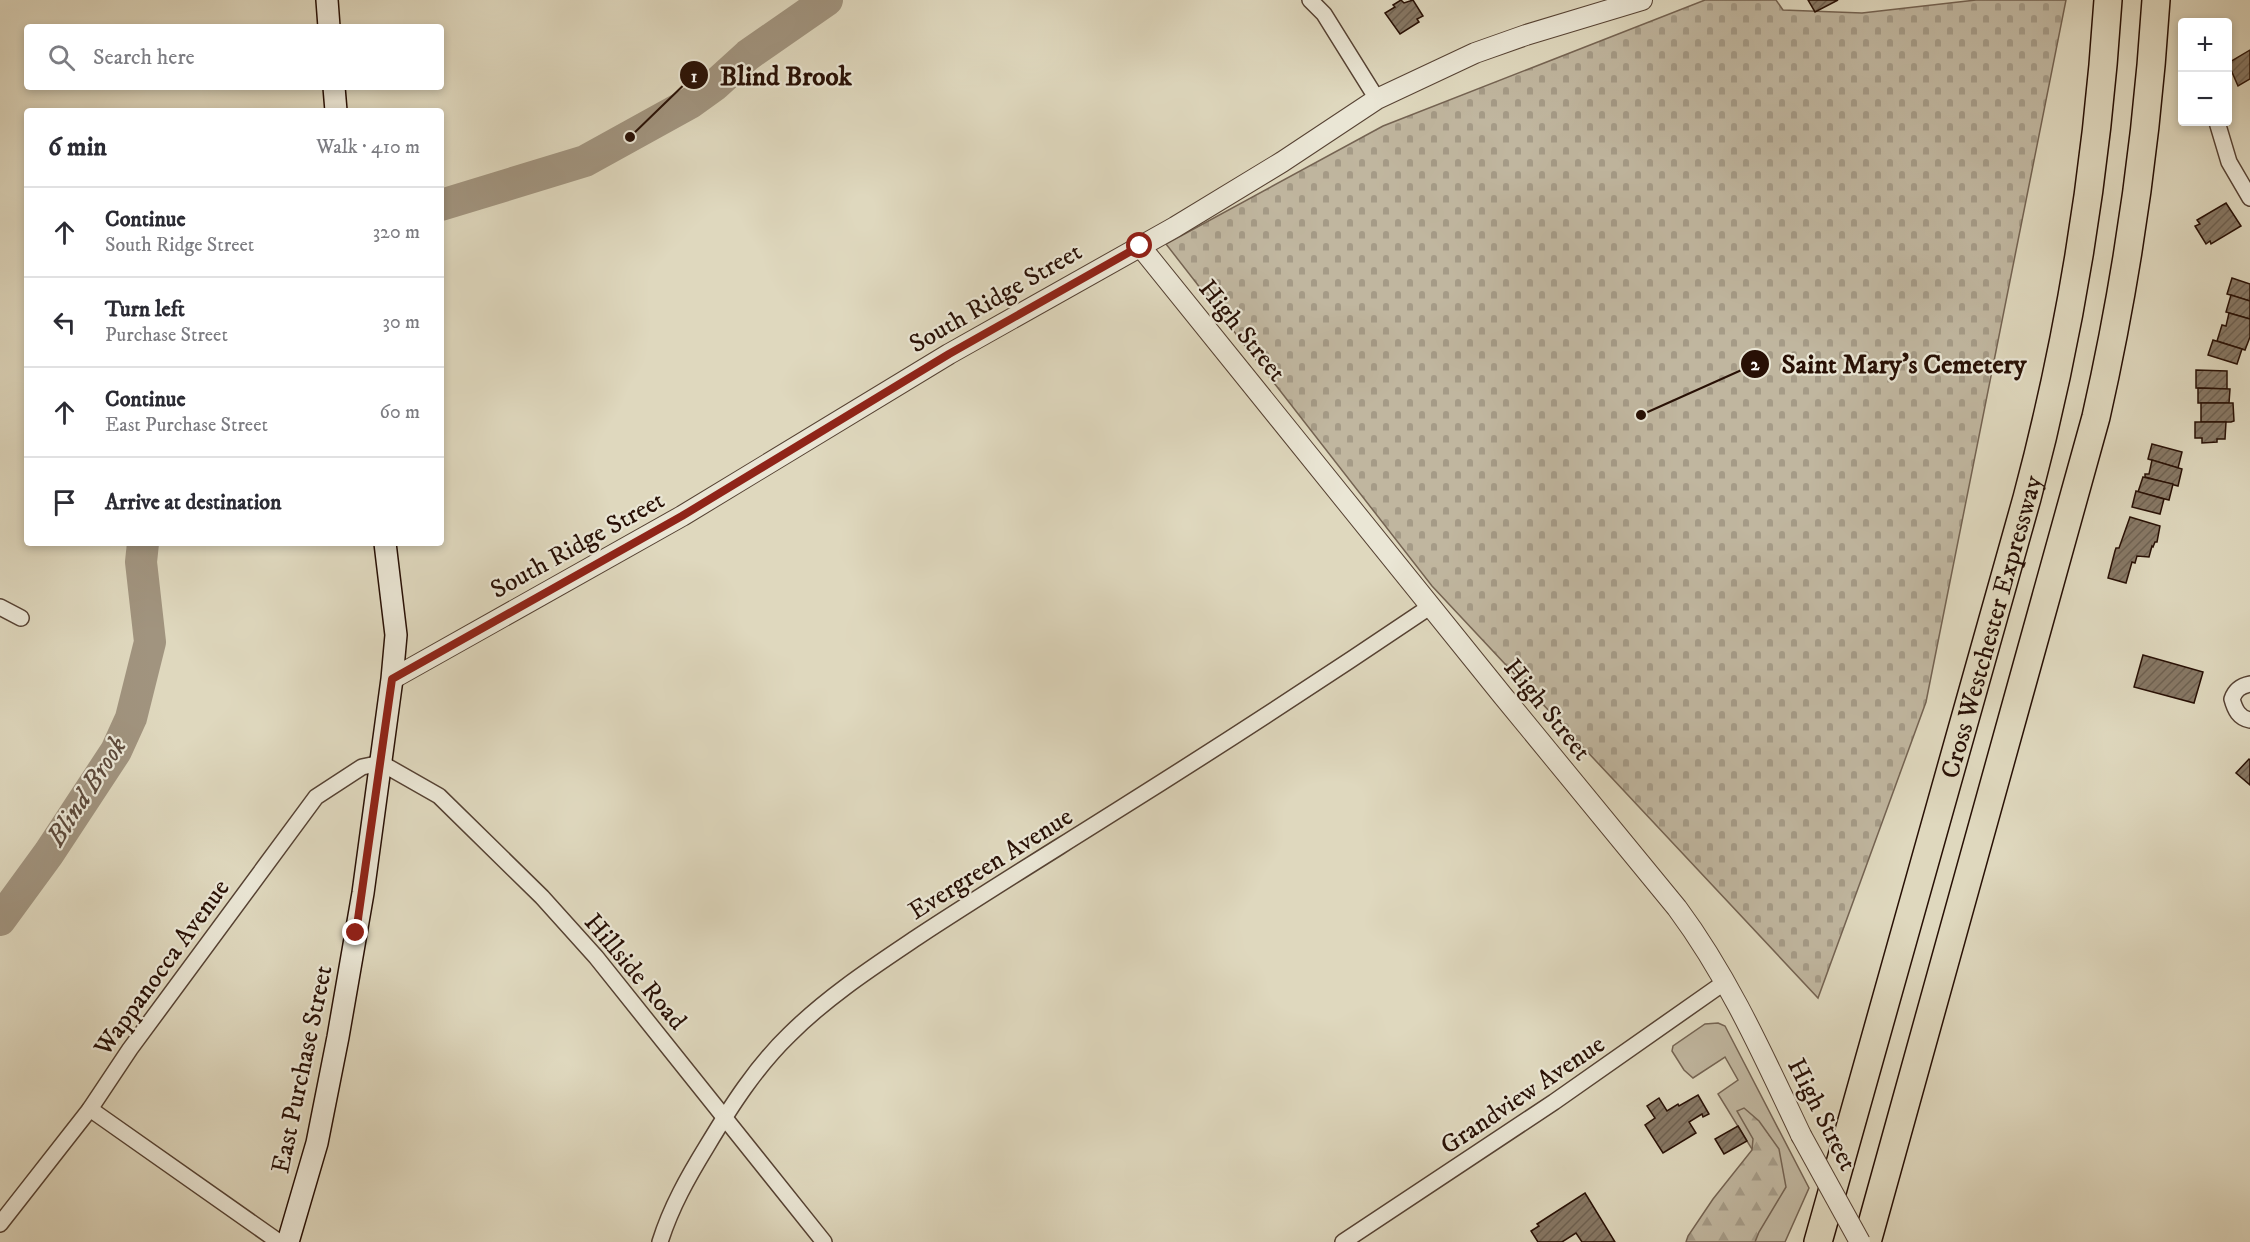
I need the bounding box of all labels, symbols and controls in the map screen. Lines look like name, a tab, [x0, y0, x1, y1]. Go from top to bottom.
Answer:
map controls	[2178, 18, 2232, 126]
button: +	[2178, 18, 2232, 72]
search box	[24, 24, 444, 90]
icon: search	[45, 41, 78, 74]
text: Search here	[93, 44, 195, 71]
callout: Blind Brook	[679, 53, 864, 98]
text: Blind Brook	[720, 60, 853, 94]
text: 1	[691, 66, 698, 88]
button: −	[2178, 72, 2232, 126]
text: 6 min	[48, 131, 107, 164]
text: Walk · 410 m	[316, 135, 420, 160]
text: Continue	[105, 206, 186, 233]
icon: ahead	[48, 216, 81, 249]
text: 320 m	[373, 220, 420, 245]
route start	[1126, 232, 1152, 258]
text: South Ridge Street	[105, 233, 254, 258]
street label: South Ridge Street	[904, 236, 1088, 361]
street label: High Street	[1191, 273, 1293, 389]
text: Turn left	[105, 296, 185, 323]
icon: left	[48, 306, 81, 339]
text: 30 m	[382, 310, 420, 335]
text: Purchase Street	[105, 323, 228, 348]
callout: Saint Mary's Cemetery	[1740, 341, 2039, 386]
text: Saint Mary's Cemetery	[1782, 348, 2028, 382]
text: 2	[1751, 354, 1761, 376]
text: Continue	[105, 386, 186, 413]
icon: ahead	[48, 396, 81, 429]
text: 60 m	[380, 400, 420, 425]
text: East Purchase Street	[105, 413, 268, 438]
street label: Cross Westchester Expressway	[1934, 471, 2050, 782]
street label: South Ridge Street	[485, 484, 670, 607]
icon: arrive	[48, 486, 81, 519]
text: Arrive at destination	[105, 489, 282, 516]
street label: High Street	[1496, 652, 1598, 768]
water label: Blind Brook	[38, 730, 135, 853]
street label: Evergreen Avenue	[902, 801, 1079, 928]
street label: Wappanocca Avenue	[86, 873, 237, 1064]
street label: Hillside Road	[576, 907, 693, 1037]
route end	[342, 919, 368, 945]
street label: East Purchase Street	[264, 962, 341, 1176]
street label: Grandview Avenue	[1434, 1028, 1611, 1162]
street label: High Street	[1779, 1053, 1864, 1176]

